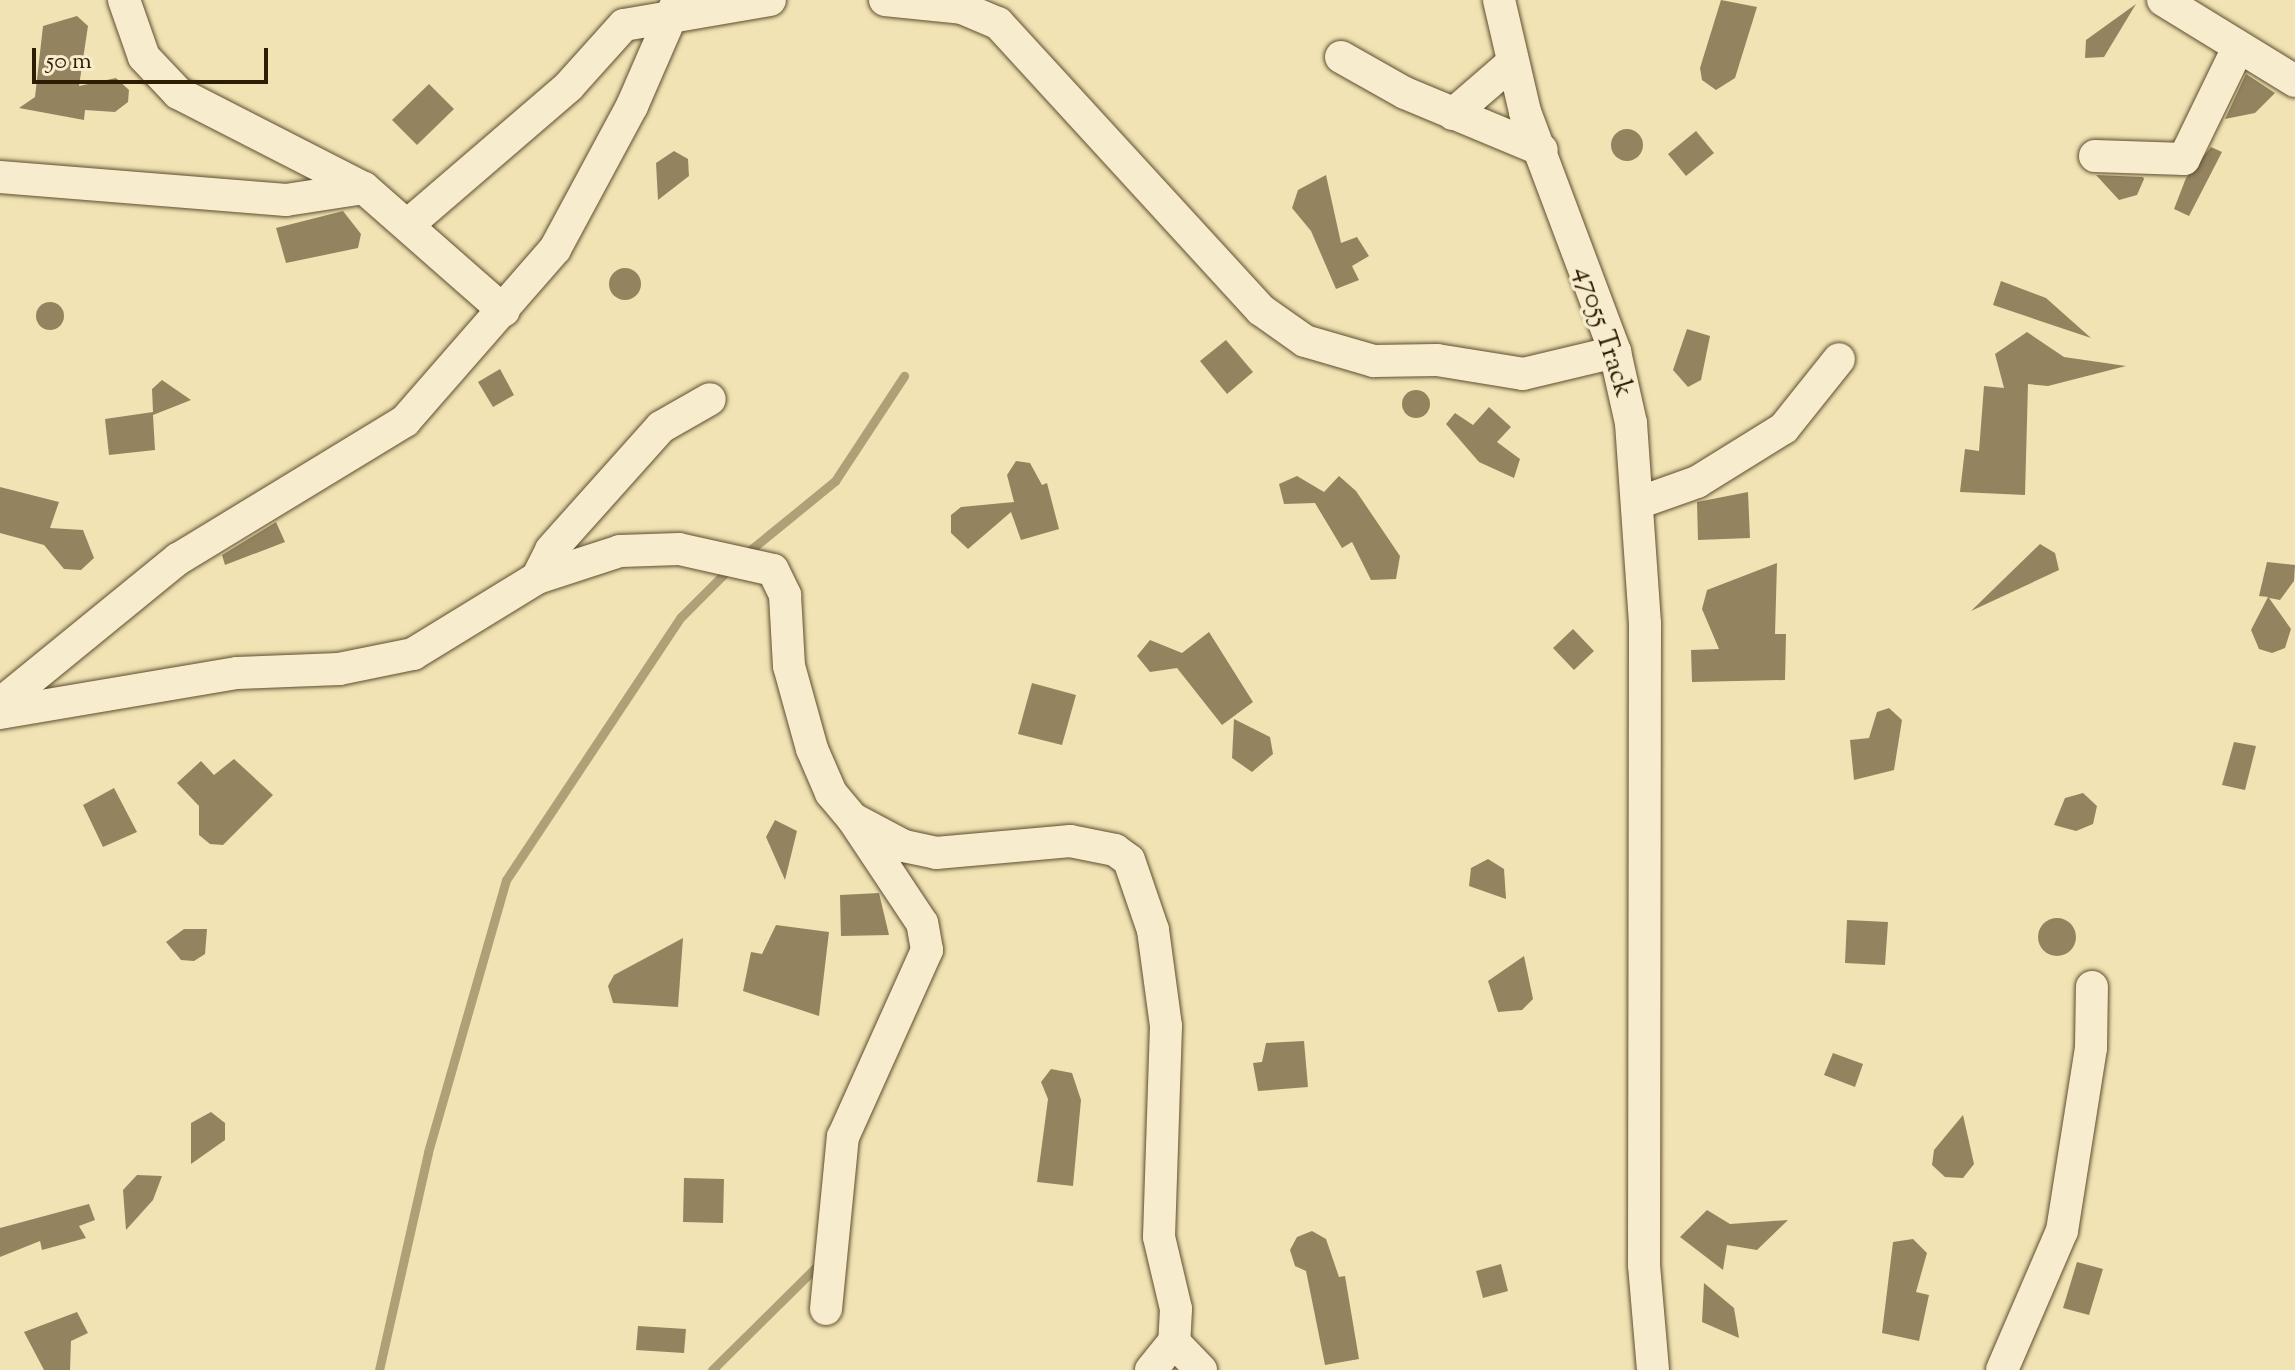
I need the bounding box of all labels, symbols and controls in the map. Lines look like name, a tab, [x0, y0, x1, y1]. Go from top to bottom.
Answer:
scale bar	[36, 32, 272, 82]
text: 50 m	[46, 45, 92, 79]
street label: 47055 Track	[1566, 262, 1640, 402]

